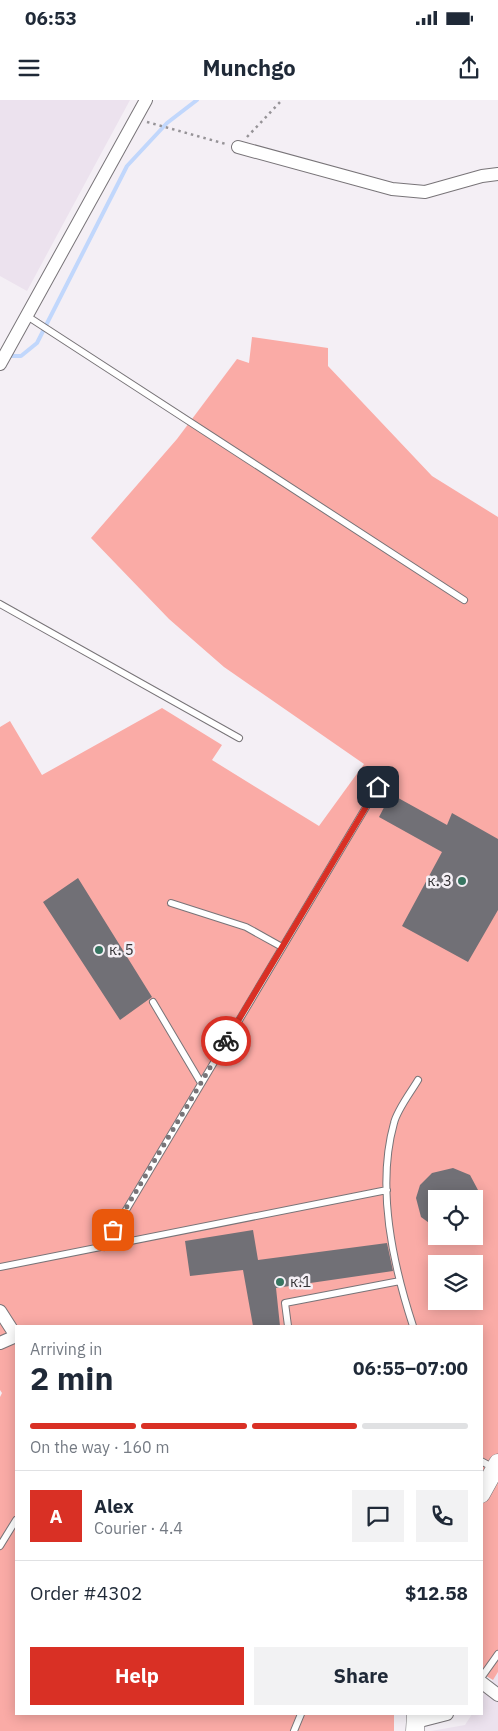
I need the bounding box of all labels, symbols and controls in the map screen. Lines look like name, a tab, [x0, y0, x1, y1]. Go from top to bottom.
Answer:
text: 06:53	[25, 6, 77, 30]
text: Munchgo	[202, 53, 296, 82]
icon: menu	[15, 54, 43, 82]
icon: share	[455, 54, 483, 82]
pin	[357, 766, 399, 808]
icon: home	[364, 773, 392, 801]
place label: к. 3	[427, 871, 452, 890]
marker: к. 3	[456, 875, 468, 887]
place label: к. 5	[109, 940, 134, 959]
marker: к. 5	[93, 944, 105, 956]
courier	[201, 1016, 251, 1066]
icon: bike	[212, 1027, 240, 1055]
map controls	[428, 1190, 483, 1310]
button: locate	[428, 1190, 483, 1245]
pin	[92, 1209, 134, 1251]
icon: bag	[99, 1216, 127, 1244]
button: layers	[428, 1255, 483, 1310]
place label: к.1	[290, 1272, 311, 1291]
marker: к.1	[274, 1276, 286, 1288]
text: Arriving in	[30, 1339, 102, 1359]
text: 06:55–07:00	[353, 1356, 468, 1380]
text: 2 min	[30, 1357, 114, 1399]
text: On the way · 160 m	[30, 1437, 169, 1457]
button: chat	[352, 1490, 404, 1542]
button: phone	[416, 1490, 468, 1542]
text: Alex	[94, 1494, 134, 1518]
text: A	[49, 1504, 63, 1528]
text: Courier · 4.4	[94, 1518, 183, 1538]
text: Order #4302	[30, 1581, 142, 1605]
text: $12.58	[405, 1581, 468, 1605]
button: Help	[30, 1647, 244, 1705]
button: Share	[254, 1647, 468, 1705]

